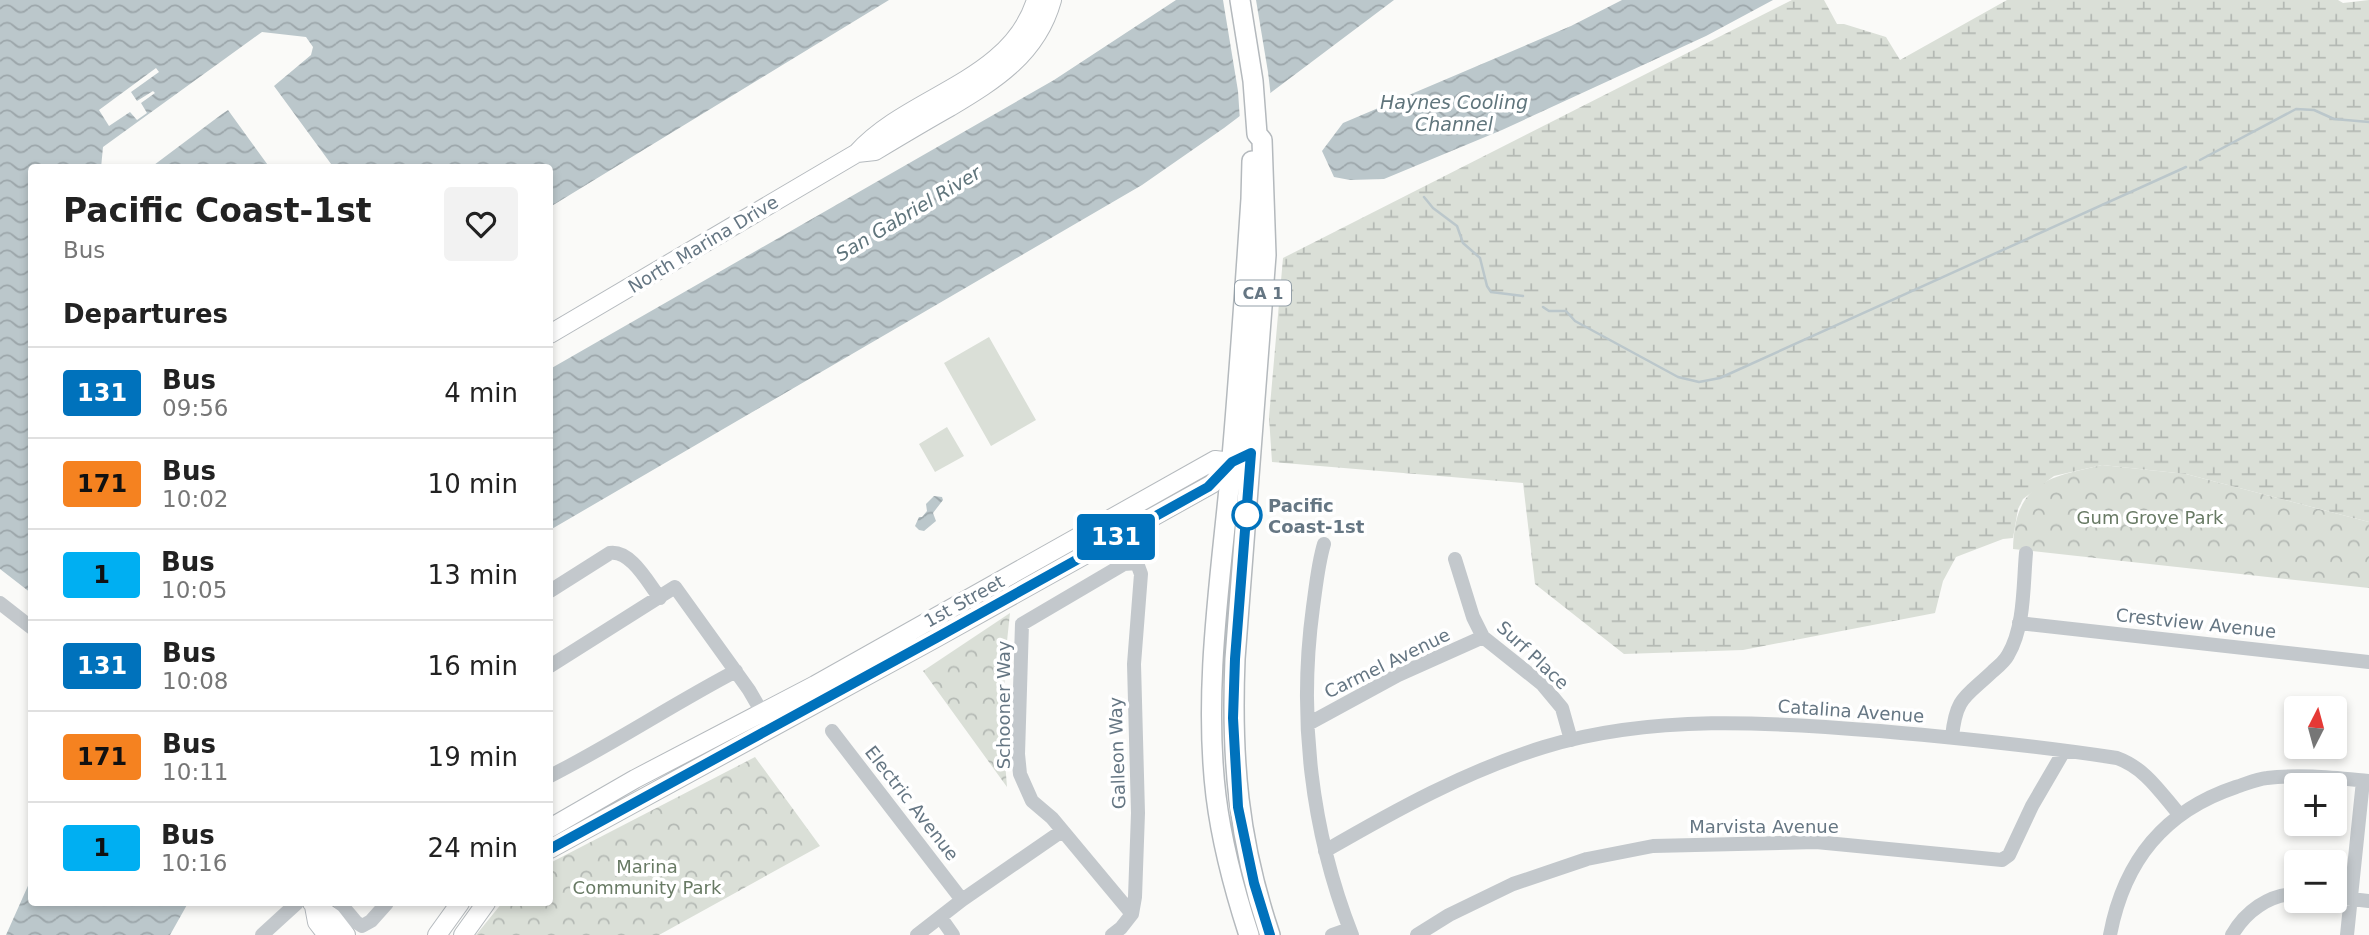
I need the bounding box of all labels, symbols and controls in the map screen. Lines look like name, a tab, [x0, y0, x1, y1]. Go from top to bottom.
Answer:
water label: Haynes Cooling Channel	[1380, 91, 1528, 135]
water label: San Gabriel River	[831, 160, 986, 265]
button: heart	[444, 187, 518, 261]
text: Pacific Coast-1st	[63, 191, 372, 230]
street label: North Marina Drive	[624, 191, 782, 297]
text: Bus	[63, 237, 105, 263]
road number: CA 1	[1235, 280, 1291, 306]
text: Departures	[63, 299, 228, 329]
text: Bus	[162, 365, 216, 395]
text: 4 min	[444, 378, 518, 408]
text: 131	[77, 379, 127, 407]
text: 09:56	[162, 395, 228, 421]
text: Bus	[162, 456, 216, 486]
text: 10 min	[428, 469, 518, 499]
text: 171	[77, 470, 127, 498]
text: 10:02	[162, 486, 228, 512]
place label: Pacific Coast-1st	[1268, 495, 1365, 537]
marker: Pacific Coast-1st	[1232, 500, 1262, 530]
park label: Gum Grove Park	[2077, 507, 2224, 528]
line badge: 131	[1076, 514, 1156, 560]
text: 131	[1091, 523, 1141, 551]
text: Bus	[161, 547, 215, 577]
text: 13 min	[428, 560, 518, 590]
text: 1	[93, 561, 110, 589]
street label: 1st Street	[920, 570, 1008, 632]
text: 10:05	[161, 577, 227, 603]
street label: Crestview Avenue	[2115, 604, 2277, 642]
street label: Surf Place	[1493, 617, 1573, 693]
street label: Carmel Avenue	[1321, 624, 1453, 702]
text: Bus	[162, 638, 216, 668]
street label: Schooner Way	[993, 640, 1014, 769]
text: 16 min	[428, 651, 518, 681]
text: 131	[77, 652, 127, 680]
text: 10:08	[162, 668, 228, 694]
street label: Catalina Avenue	[1777, 695, 1925, 727]
street label: Galleon Way	[1105, 696, 1129, 810]
north arrow	[2284, 696, 2347, 760]
map controls	[2284, 696, 2347, 913]
text: Bus	[162, 729, 216, 759]
text: 19 min	[428, 742, 518, 772]
street label: Electric Avenue	[861, 742, 963, 864]
text: 171	[77, 743, 127, 771]
text: 10:11	[162, 759, 228, 785]
button: +	[2284, 773, 2347, 836]
street label: Marvista Avenue	[1689, 816, 1839, 837]
text: Bus	[161, 820, 215, 850]
text: 24 min	[428, 833, 518, 863]
text: 1	[93, 834, 110, 862]
text: 10:16	[161, 850, 227, 876]
button: −	[2284, 850, 2347, 913]
park label: Marina Community Park	[573, 856, 722, 898]

